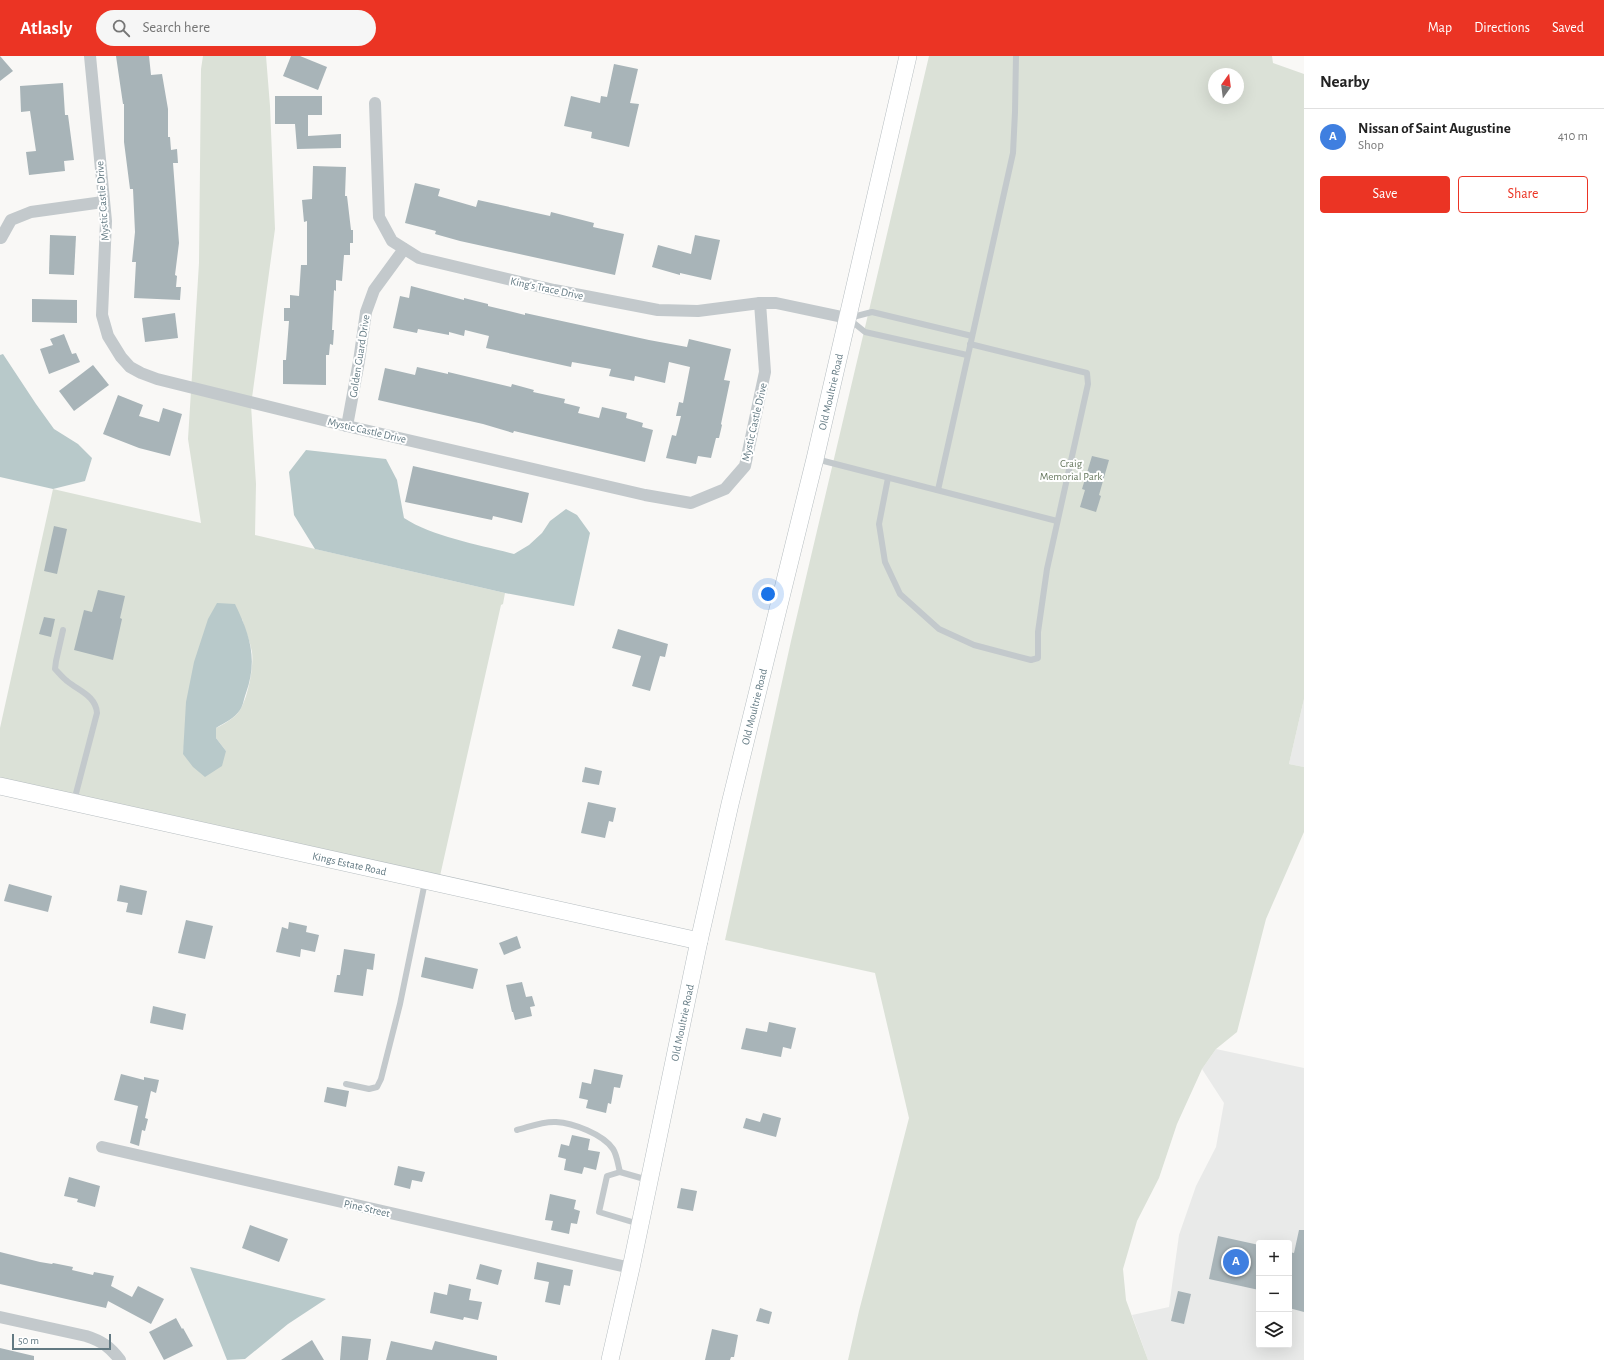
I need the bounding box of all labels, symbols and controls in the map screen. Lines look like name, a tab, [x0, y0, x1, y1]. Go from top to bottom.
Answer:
search box	[96, 10, 376, 46]
icon: search	[110, 17, 132, 39]
text: Atlasly	[20, 19, 72, 38]
text: Search here	[142, 20, 210, 35]
text: Map	[1428, 21, 1452, 35]
text: Directions	[1474, 21, 1530, 35]
text: Saved	[1552, 21, 1584, 35]
north arrow	[1208, 68, 1244, 104]
text: Nearby	[1320, 73, 1370, 90]
text: Nissan of Saint Augustine	[1358, 121, 1511, 136]
text: A	[1329, 130, 1337, 143]
text: 410 m	[1558, 130, 1588, 143]
text: Shop	[1358, 139, 1384, 152]
street label: Mystic Castle Drive	[94, 161, 111, 241]
button: Save	[1320, 176, 1450, 213]
button: Share	[1458, 176, 1588, 213]
street label: King's Trace Drive	[509, 275, 584, 302]
street label: Golden Guard Drive	[348, 314, 371, 398]
street label: Old Moultrie Road	[817, 352, 845, 431]
street label: Mystic Castle Drive	[740, 382, 769, 462]
street label: Mystic Castle Drive	[327, 416, 407, 445]
park label: Craig Memorial Park	[1040, 458, 1102, 482]
your location	[758, 584, 778, 604]
street label: Old Moultrie Road	[740, 667, 769, 746]
street label: Kings Estate Road	[311, 850, 388, 878]
street label: Old Moultrie Road	[669, 983, 696, 1062]
street label: Pine Street	[343, 1198, 391, 1219]
map controls	[1256, 1240, 1292, 1348]
button: +	[1256, 1240, 1292, 1276]
pin: A	[1223, 1247, 1249, 1277]
button: −	[1256, 1276, 1292, 1312]
button: layers	[1256, 1312, 1292, 1348]
scale bar	[12, 1332, 111, 1351]
text: 50 m	[18, 1335, 39, 1346]

